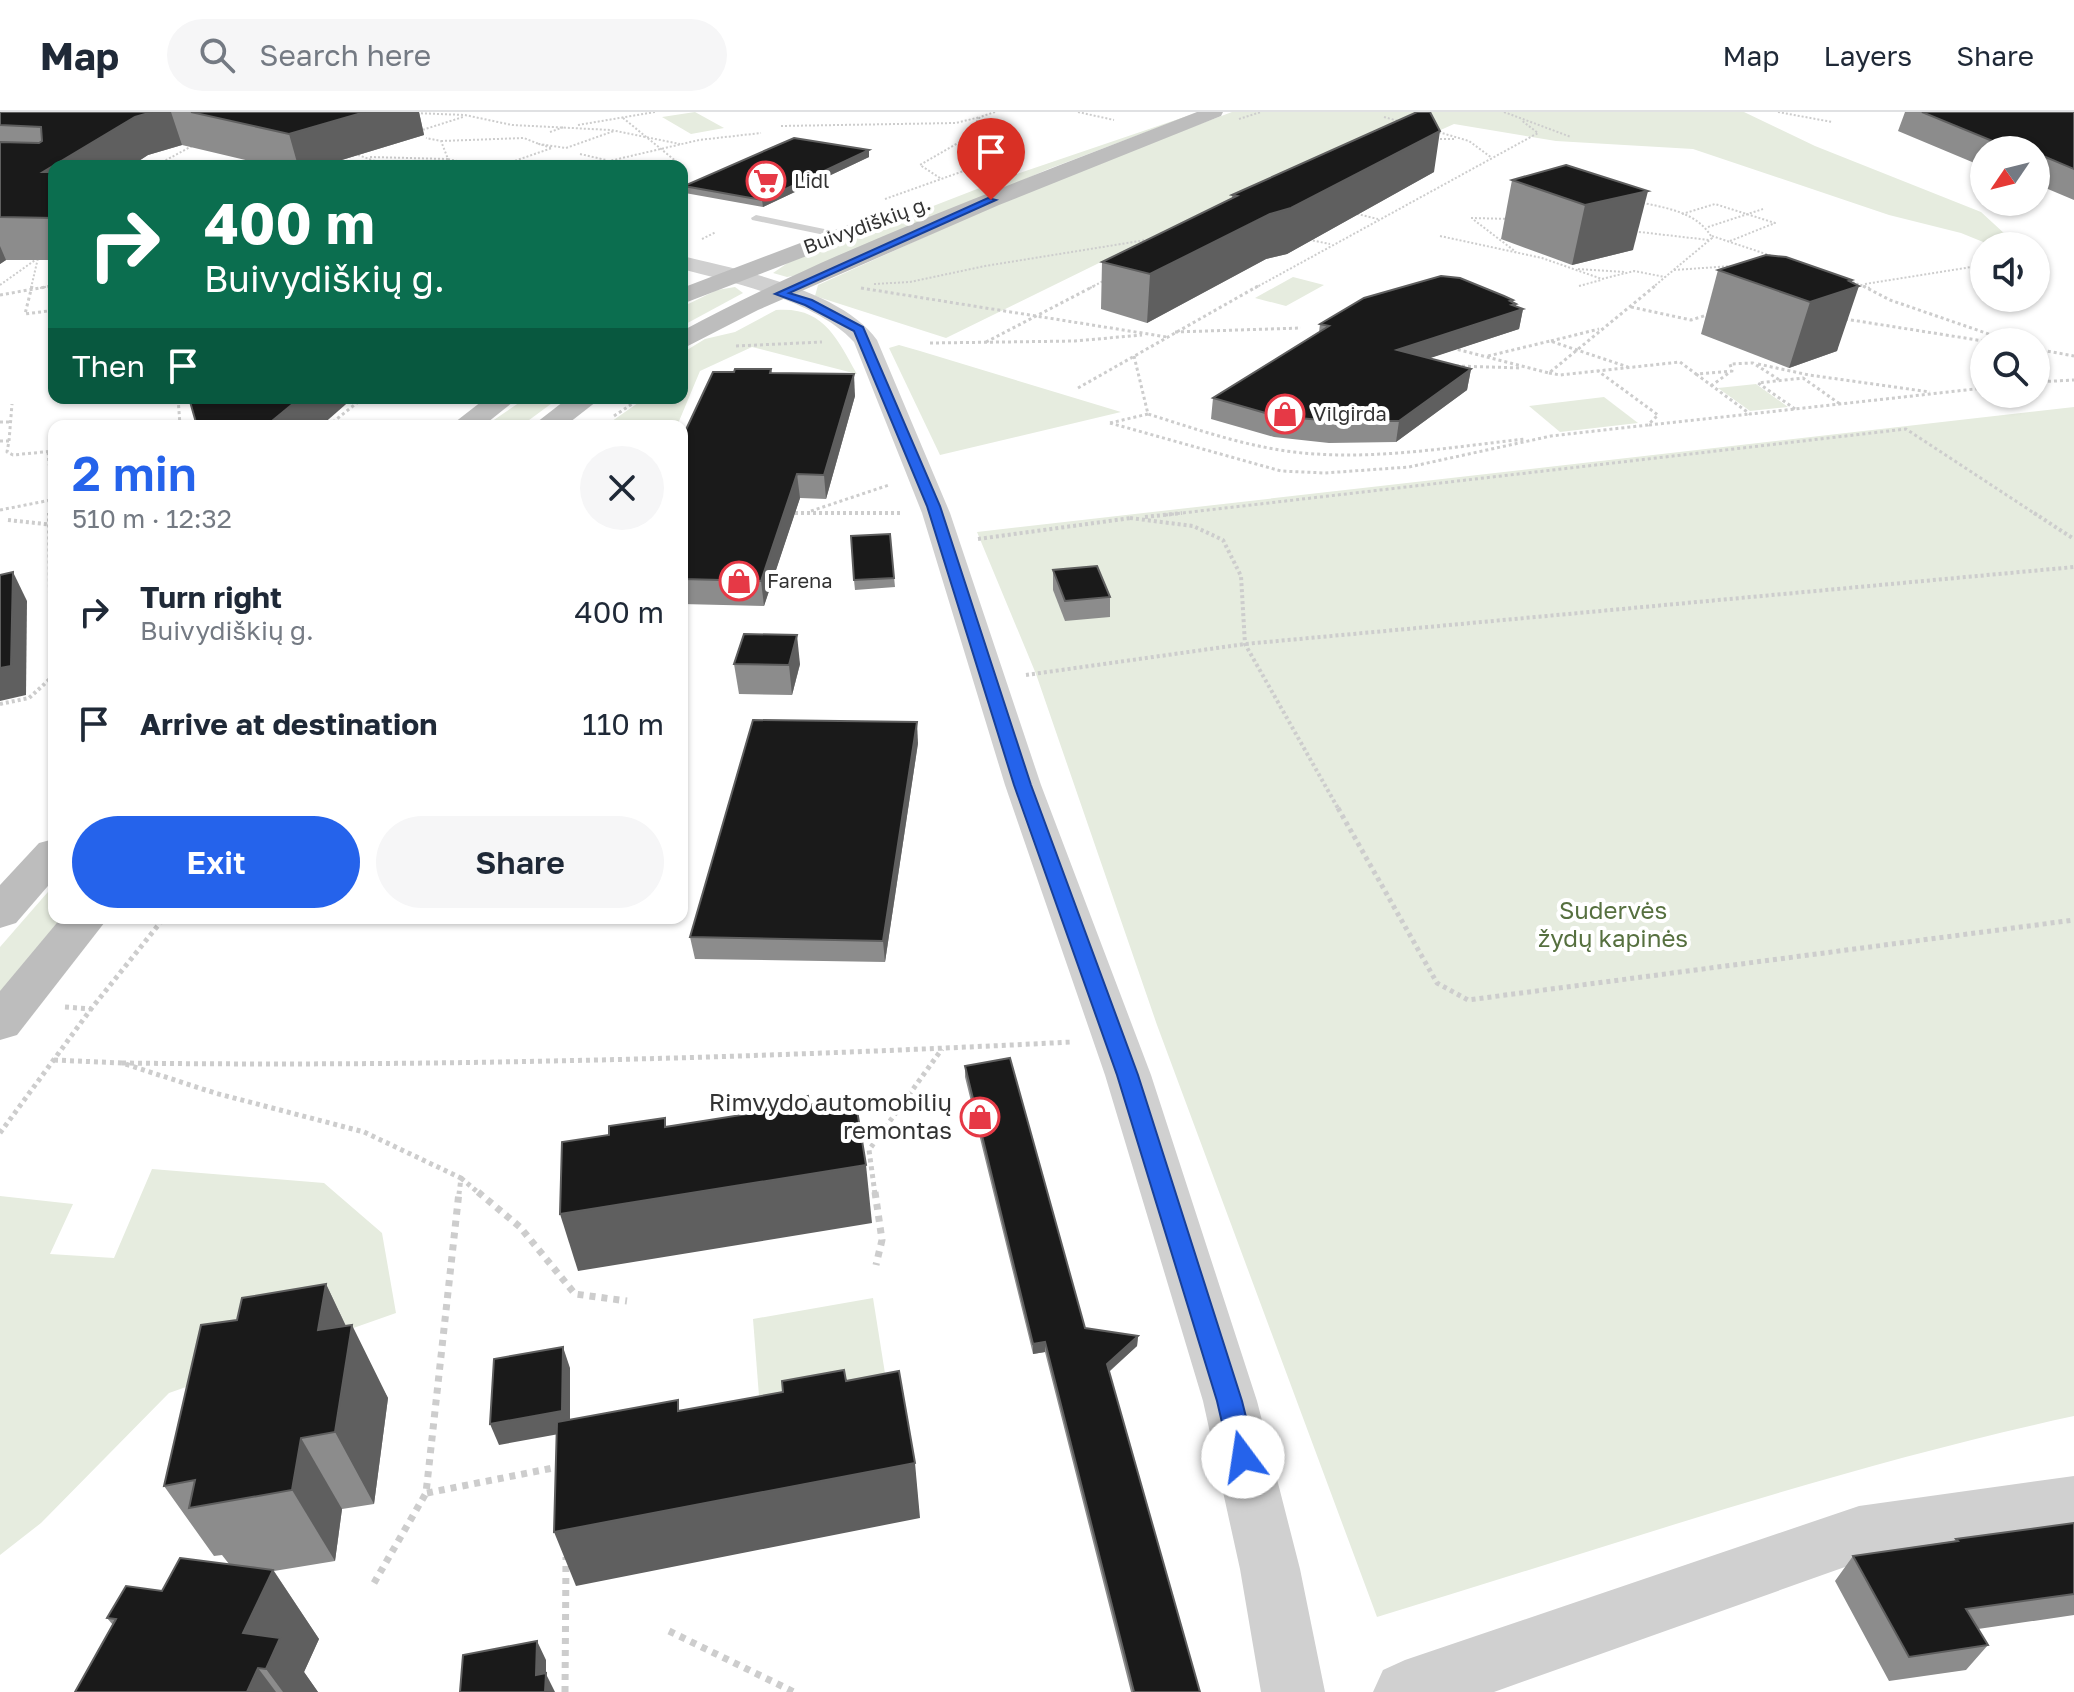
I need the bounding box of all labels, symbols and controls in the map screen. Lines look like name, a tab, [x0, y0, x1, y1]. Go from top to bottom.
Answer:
search box	[167, 19, 727, 91]
text: Map	[40, 33, 119, 78]
icon: search	[195, 33, 239, 77]
text: Search here	[259, 37, 431, 73]
text: Map	[1722, 39, 1780, 72]
text: Layers	[1824, 39, 1912, 72]
text: Share	[1956, 39, 2034, 72]
pin	[957, 118, 1025, 200]
icon: arrive	[969, 130, 1013, 174]
north arrow	[1970, 136, 2050, 216]
map controls	[1970, 136, 2050, 408]
supermarket icon: Lidl	[745, 160, 787, 202]
place label: Lidl	[794, 168, 829, 192]
text: 400 m	[204, 189, 375, 256]
street label: Buivydiškių g.	[800, 190, 934, 258]
icon: right	[72, 192, 176, 296]
button: sound	[1970, 232, 2050, 312]
text: Buivydiškių g.	[204, 257, 445, 300]
button: search	[1970, 328, 2050, 408]
icon: arrive	[161, 344, 205, 388]
text: Then	[72, 348, 145, 384]
shop icon: Vilgirda	[1264, 393, 1306, 435]
place label: Vilgirda	[1313, 401, 1387, 425]
text: 2 min	[72, 444, 197, 502]
button: close	[580, 446, 664, 530]
text: 510 m · 12:32	[72, 503, 232, 534]
shop icon: Farena	[718, 560, 760, 602]
place label: Farena	[767, 568, 833, 592]
text: Turn right	[140, 579, 282, 615]
icon: right	[72, 590, 116, 634]
text: 400 m	[574, 594, 664, 630]
text: Buivydiškių g.	[140, 615, 314, 646]
icon: arrive	[72, 702, 116, 746]
text: Arrive at destination	[140, 706, 437, 742]
text: 110 m	[582, 706, 664, 742]
button: Exit	[72, 816, 360, 908]
button: Share	[376, 816, 664, 908]
park label: Sudervės žydų kapinės	[1538, 895, 1688, 952]
place label: Rimvydo automobilių remontas	[709, 1087, 952, 1144]
shop icon: Rimvydo automobilių remontas	[959, 1096, 1001, 1138]
position arrow	[1201, 1415, 1285, 1499]

